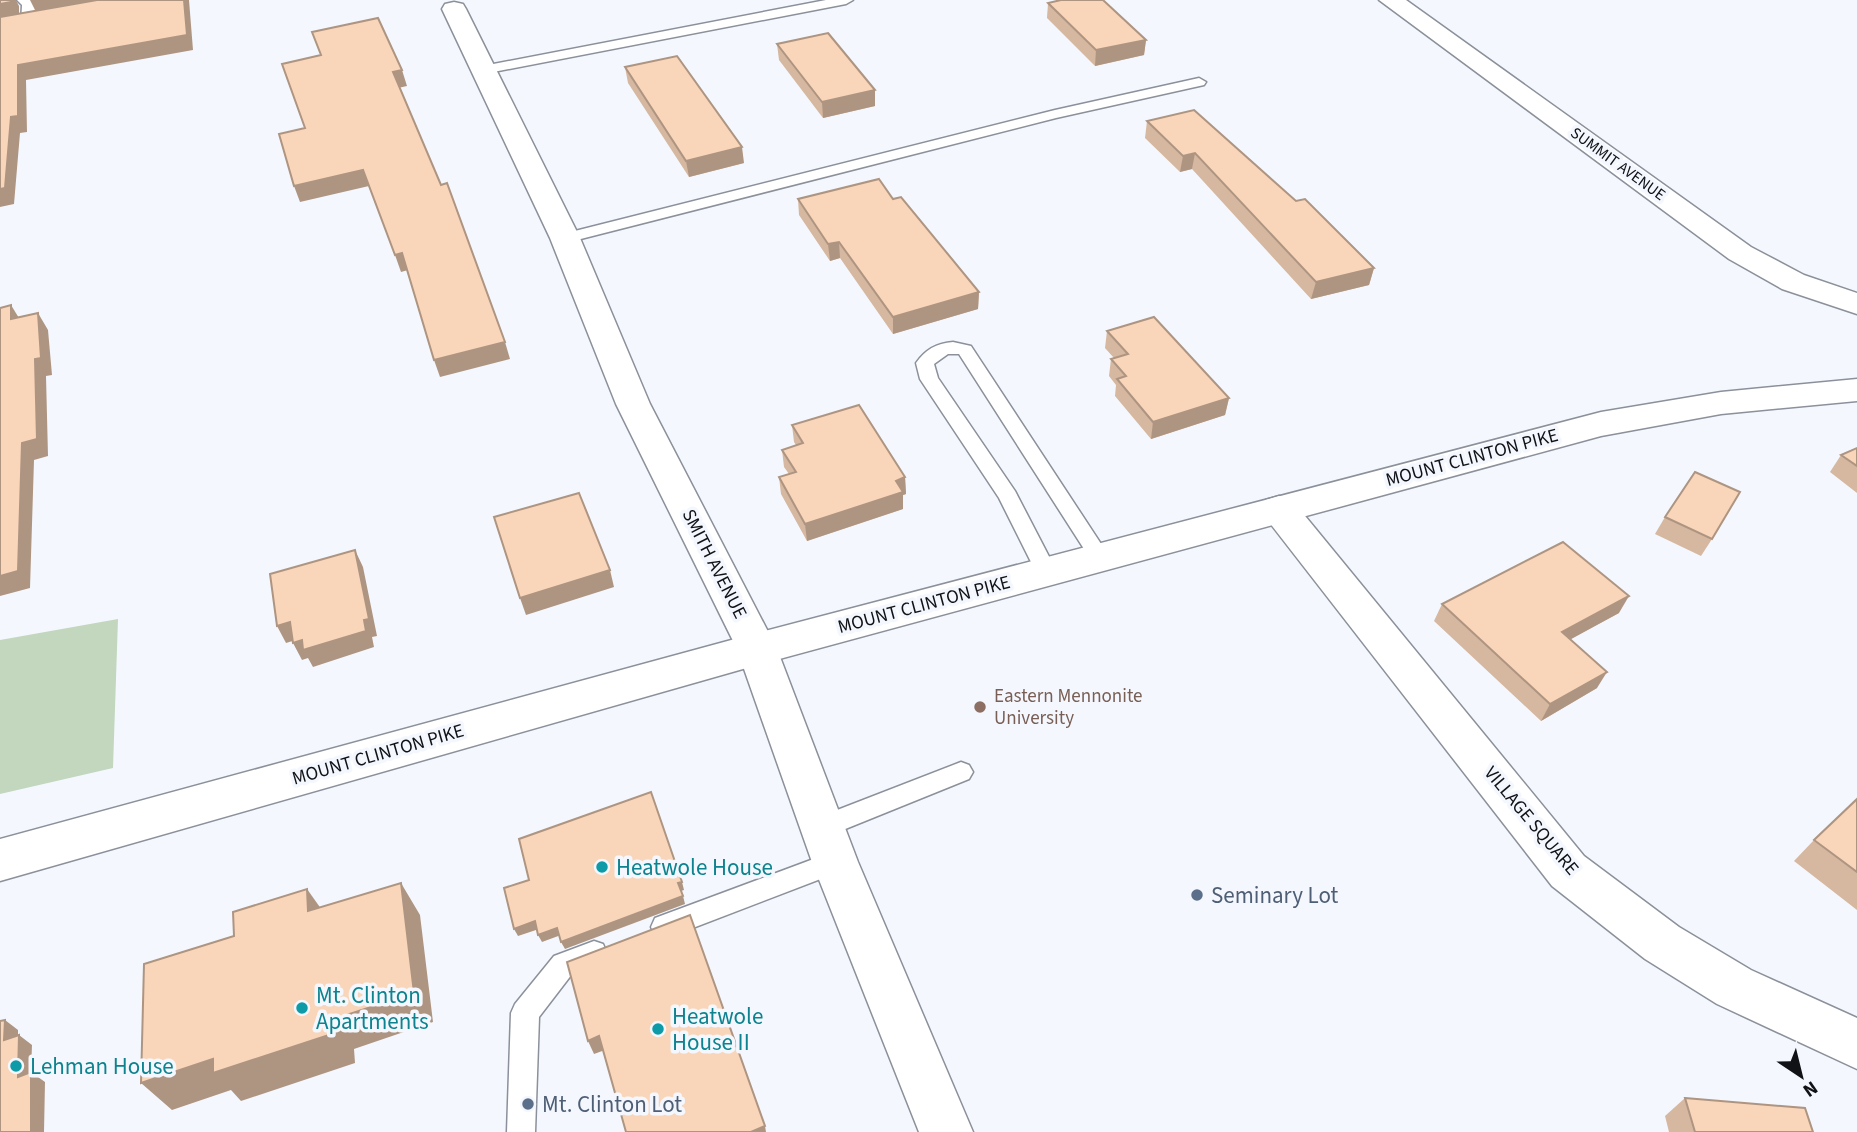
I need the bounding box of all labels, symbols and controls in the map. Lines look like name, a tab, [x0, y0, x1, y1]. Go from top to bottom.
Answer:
street label: SUMMIT AVENUE	[1566, 122, 1670, 206]
street label: MOUNT CLINTON PIKE	[1383, 422, 1561, 494]
street label: SMITH AVENUE	[675, 505, 753, 623]
street label: MOUNT CLINTON PIKE	[835, 569, 1013, 641]
place label: Eastern Mennonite University	[994, 683, 1143, 732]
marker: Eastern Mennonite University	[972, 699, 988, 715]
street label: MOUNT CLINTON PIKE	[289, 718, 467, 792]
street label: VILLAGE SQUARE	[1477, 761, 1585, 881]
place label: Heatwole House	[616, 851, 773, 884]
marker: Heatwole House	[594, 859, 610, 875]
place label: Seminary Lot	[1211, 879, 1338, 912]
marker: Seminary Lot	[1189, 887, 1205, 903]
place label: Mt. Clinton Apartments	[316, 979, 429, 1038]
marker: Mt. Clinton Apartments	[294, 1000, 310, 1016]
place label: Heatwole House II	[672, 1000, 763, 1059]
marker: Heatwole House II	[650, 1021, 666, 1037]
north arrow	[1766, 1041, 1836, 1111]
place label: Lehman House	[30, 1050, 174, 1083]
marker: Lehman House	[8, 1058, 24, 1074]
text: N	[1797, 1074, 1823, 1103]
place label: Mt. Clinton Lot	[542, 1088, 682, 1121]
marker: Mt. Clinton Lot	[520, 1096, 536, 1112]

